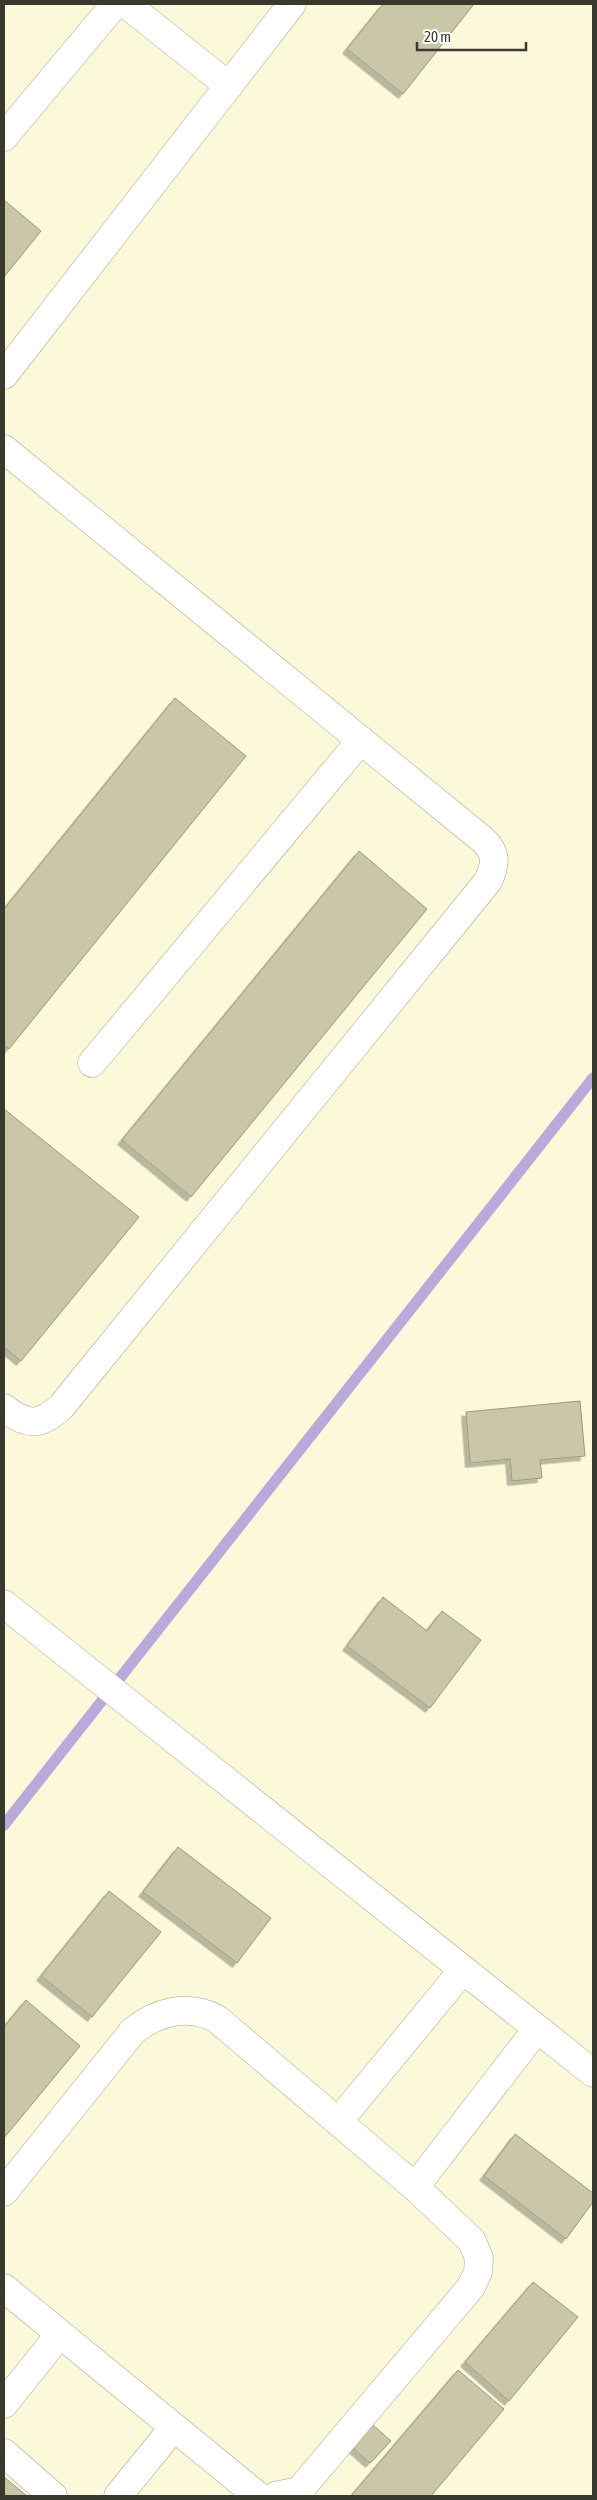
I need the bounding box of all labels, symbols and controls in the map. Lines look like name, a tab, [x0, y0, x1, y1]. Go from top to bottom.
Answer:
scale bar	[417, 20, 526, 52]
text: 20 m	[424, 28, 451, 45]

